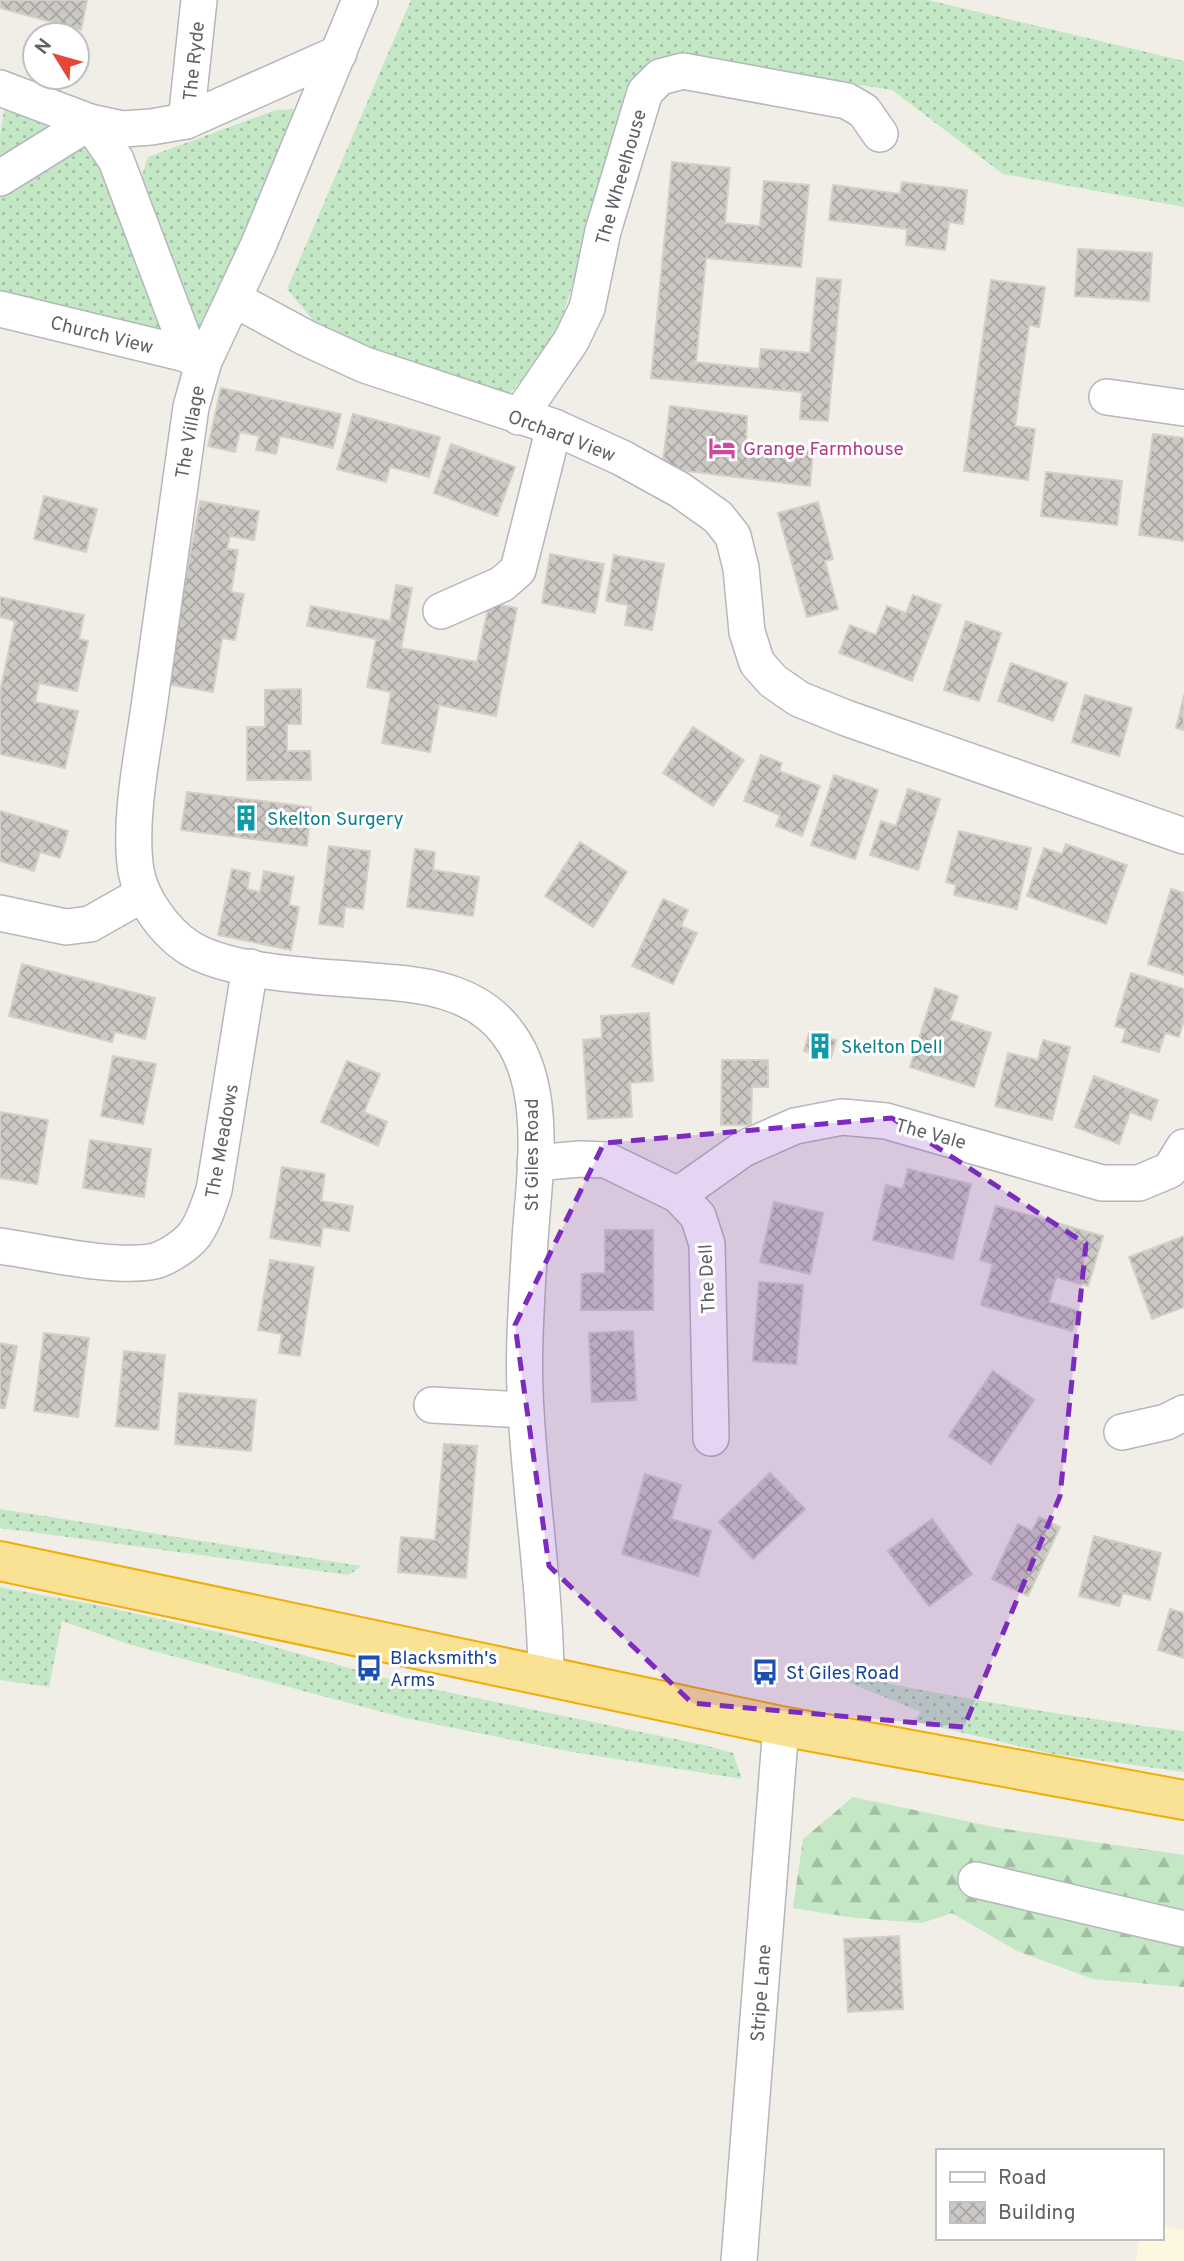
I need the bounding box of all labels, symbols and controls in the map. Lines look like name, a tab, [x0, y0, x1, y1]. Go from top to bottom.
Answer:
street label: The Ryde	[179, 20, 211, 102]
north arrow	[21, 21, 91, 91]
text: N	[30, 34, 58, 60]
street label: The Wheelhouse	[591, 107, 653, 248]
street label: Church View	[47, 312, 156, 360]
street label: The Village	[171, 384, 211, 481]
street label: Orchard View	[504, 405, 619, 468]
hotel icon: Grange Farmhouse	[707, 433, 737, 463]
place label: Grange Farmhouse	[743, 438, 904, 462]
building icon: Skelton Surgery	[231, 803, 261, 833]
place label: Skelton Surgery	[267, 808, 404, 832]
building icon: Skelton Dell	[805, 1031, 835, 1061]
place label: Skelton Dell	[841, 1036, 943, 1060]
street label: The Meadows	[201, 1082, 245, 1201]
street label: St Giles Road	[521, 1098, 545, 1212]
street label: The Vale	[892, 1114, 968, 1156]
street label: The Dell	[694, 1243, 722, 1314]
place label: Blacksmith's Arms	[390, 1647, 497, 1693]
bus stop icon: Blacksmith's Arms	[354, 1653, 384, 1683]
bus stop icon: St Giles Road	[750, 1657, 780, 1687]
place label: St Giles Road	[786, 1662, 899, 1686]
street label: Stripe Lane	[747, 1944, 777, 2043]
legend	[936, 2149, 1163, 2240]
text: Road	[998, 2165, 1047, 2192]
text: Building	[998, 2200, 1076, 2227]

